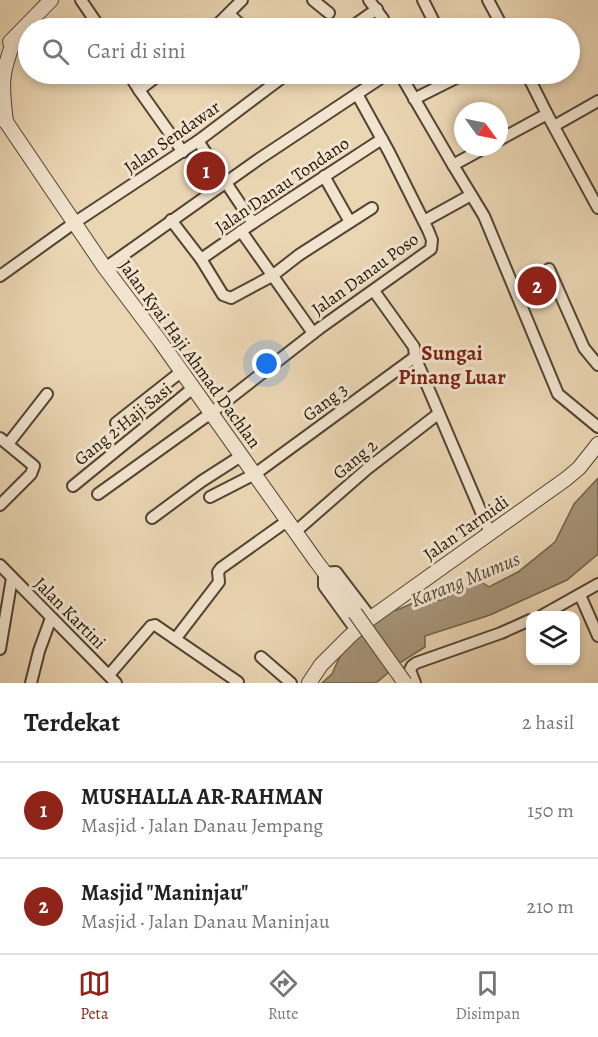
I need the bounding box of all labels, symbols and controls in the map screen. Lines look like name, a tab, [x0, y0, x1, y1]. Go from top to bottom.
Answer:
search box	[18, 18, 580, 84]
icon: search	[39, 35, 72, 68]
text: Cari di sini	[87, 36, 186, 66]
street label: Jalan Sendawar	[119, 95, 225, 179]
north arrow	[454, 102, 508, 156]
street label: Jalan Danau Tondano	[210, 131, 354, 239]
pin: 1	[186, 148, 226, 194]
street label: Jalan Danau Poso	[307, 227, 423, 321]
street label: Jalan Kyai Haji Ahmad Dachlan	[113, 255, 267, 453]
pin: 2	[518, 264, 556, 308]
district label: Sungai Pinang Luar	[398, 339, 506, 391]
your location	[252, 349, 281, 378]
street label: Gang 2 Haji Sasi	[69, 377, 177, 471]
street label: Gang 3	[298, 377, 352, 427]
street label: Gang 2	[328, 433, 383, 485]
street label: Jalan Tarmidi	[419, 490, 513, 566]
water label: Karang Mumus	[407, 545, 524, 614]
street label: Jalan Kartini	[29, 572, 111, 654]
map controls	[526, 611, 580, 665]
button: layers	[526, 611, 580, 665]
text: Terdekat	[24, 705, 120, 740]
text: 2 hasil	[522, 709, 574, 736]
text: MUSHALLA AR-RAHMAN	[81, 782, 323, 812]
text: 1	[40, 797, 47, 824]
text: 150 m	[527, 797, 574, 824]
text: Masjid · Jalan Danau Jempang	[81, 812, 323, 839]
text: Masjid "Maninjau"	[81, 878, 248, 908]
text: 2	[39, 893, 48, 920]
text: 210 m	[526, 893, 574, 920]
text: Masjid · Jalan Danau Maninjau	[81, 908, 330, 935]
tab: Peta	[78, 967, 111, 1025]
tab: Rute	[267, 967, 300, 1025]
tab: Disimpan	[455, 967, 520, 1025]

